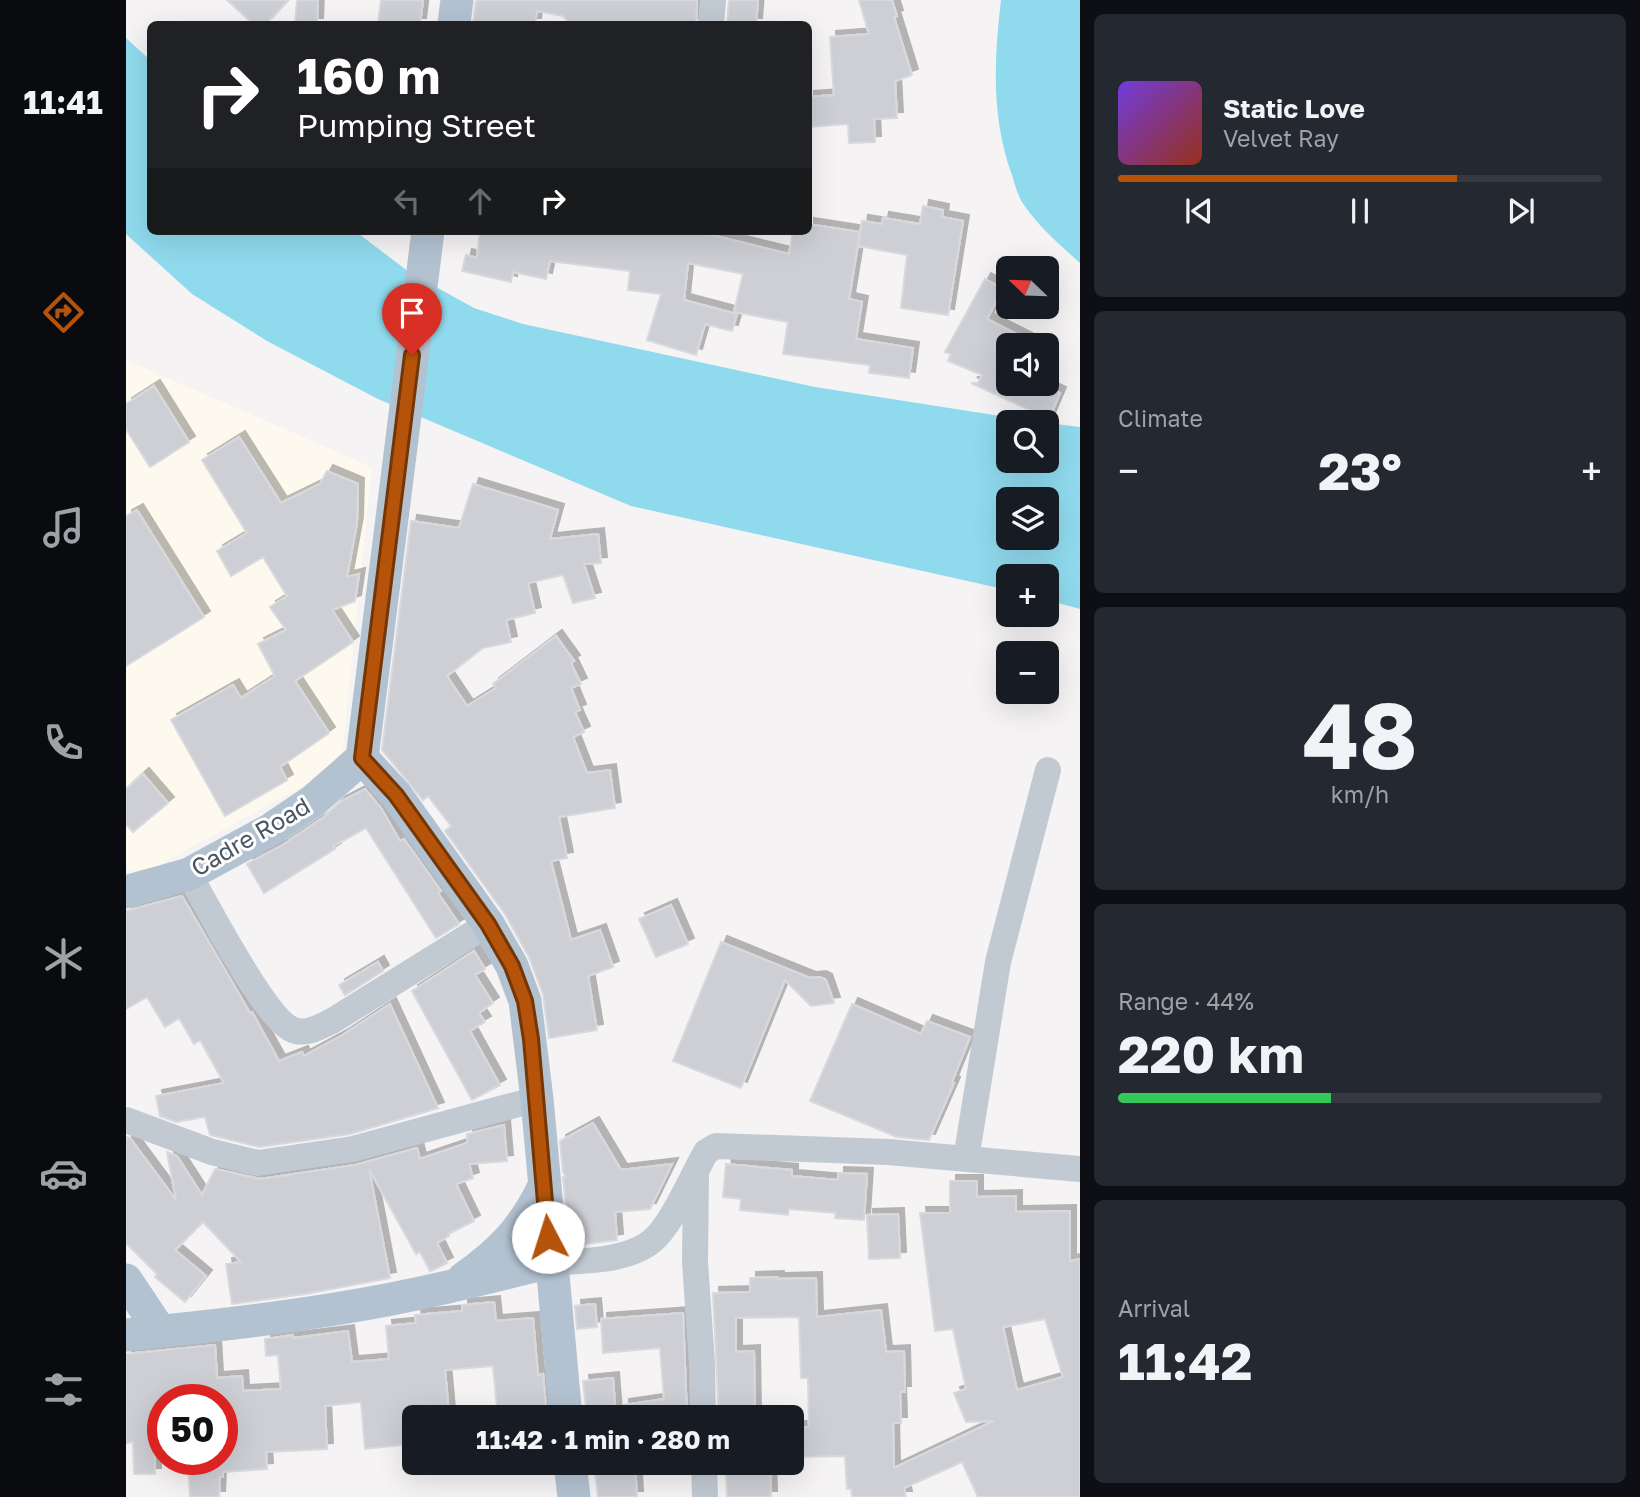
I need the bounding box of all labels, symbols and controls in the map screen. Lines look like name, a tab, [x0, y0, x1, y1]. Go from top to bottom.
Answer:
text: 160 m	[297, 46, 440, 105]
icon: right	[182, 49, 273, 140]
text: 11:41	[23, 83, 103, 121]
text: Static Love	[1223, 93, 1365, 124]
text: Pumping Street	[297, 106, 536, 144]
text: Velvet Ray	[1223, 124, 1339, 152]
icon: left	[388, 182, 426, 220]
icon: ahead	[461, 182, 499, 220]
icon: right	[534, 182, 572, 220]
icon: previous	[1180, 192, 1218, 230]
icon: pause	[1341, 192, 1379, 230]
icon: next	[1502, 192, 1540, 230]
north arrow	[996, 256, 1059, 318]
map controls	[996, 256, 1059, 704]
pin	[382, 283, 442, 355]
icon: directions	[39, 288, 88, 337]
icon: arrive	[393, 294, 431, 332]
button: sound	[996, 333, 1059, 396]
text: Climate	[1118, 404, 1203, 432]
button: search	[996, 410, 1059, 473]
text: 23°	[1318, 439, 1402, 501]
text: −	[1118, 448, 1139, 493]
text: +	[1581, 448, 1602, 493]
button: layers	[996, 487, 1059, 550]
icon: music	[39, 503, 88, 552]
button: +	[996, 564, 1059, 627]
button: −	[996, 641, 1059, 704]
text: 48	[1302, 680, 1418, 789]
icon: phone	[39, 718, 88, 767]
text: km/h	[1331, 780, 1389, 808]
street label: Cadre Road	[185, 790, 315, 882]
icon: climate	[39, 934, 88, 983]
text: Range · 44%	[1118, 987, 1254, 1015]
text: 220 km	[1118, 1022, 1304, 1084]
icon: car	[39, 1149, 88, 1198]
position arrow	[511, 1200, 585, 1274]
text: Arrival	[1118, 1294, 1190, 1322]
text: 11:42	[1118, 1329, 1252, 1391]
icon: filters	[39, 1365, 88, 1414]
speed limit sign: 50	[147, 1384, 238, 1475]
text: 11:42 · 1 min · 280 m	[476, 1424, 730, 1455]

